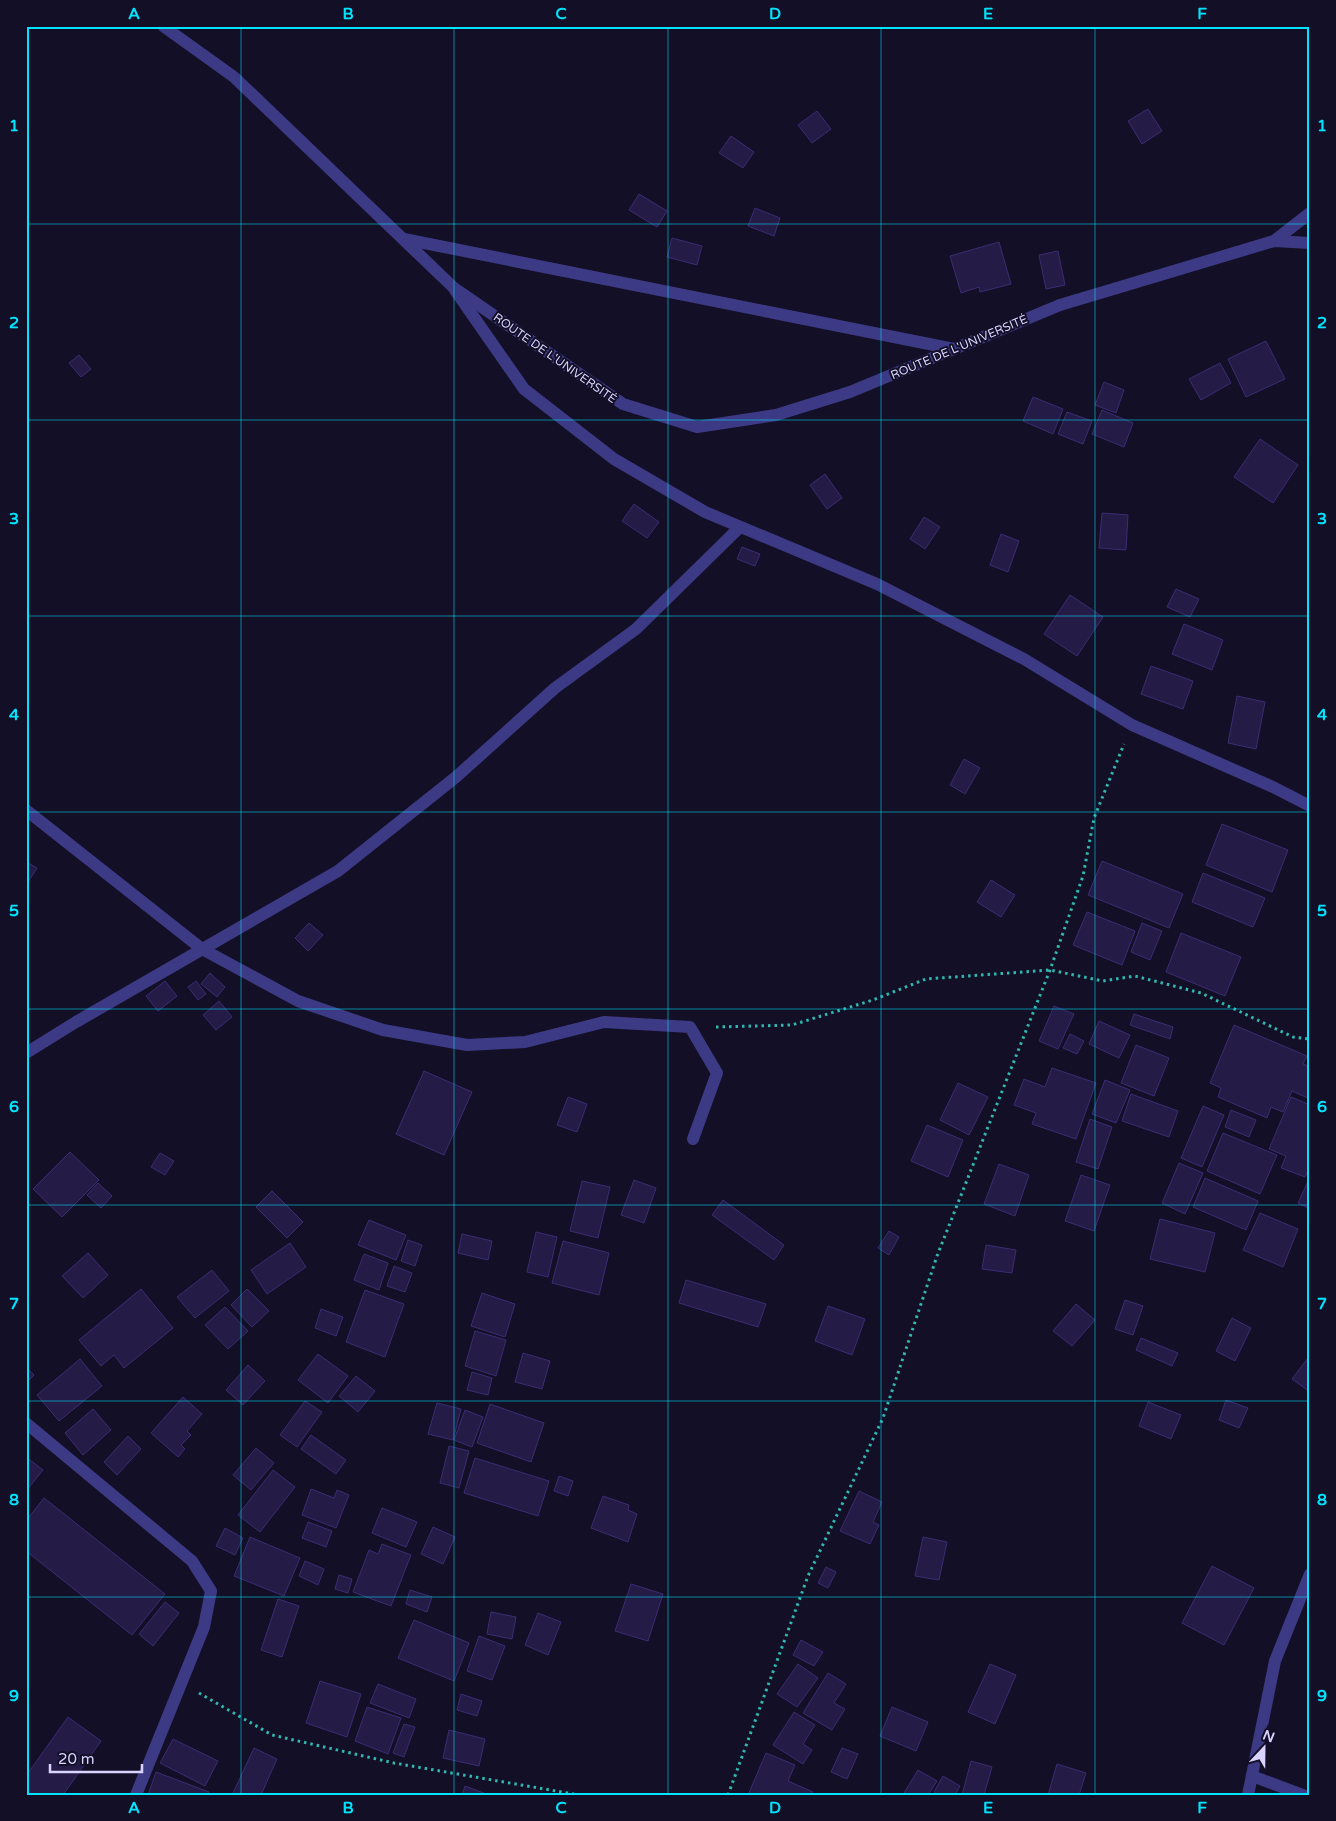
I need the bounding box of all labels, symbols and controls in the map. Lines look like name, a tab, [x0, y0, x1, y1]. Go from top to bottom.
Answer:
text: A	[128, 4, 140, 24]
text: B	[342, 4, 354, 24]
text: C	[555, 4, 567, 24]
text: D	[769, 4, 781, 24]
text: E	[983, 4, 993, 24]
text: F	[1197, 4, 1207, 24]
text: 1	[9, 116, 19, 136]
text: 1	[1317, 116, 1327, 136]
street label: ROUTE DE L'UNIVERSITÉ	[491, 310, 620, 406]
street label: ROUTE DE L'UNIVERSITÉ	[888, 312, 1030, 382]
text: 2	[9, 313, 19, 333]
text: 2	[1317, 313, 1327, 333]
text: 3	[9, 509, 19, 529]
text: 3	[1317, 509, 1327, 529]
text: 4	[9, 705, 19, 725]
text: 4	[1317, 705, 1327, 725]
text: 5	[9, 901, 19, 921]
text: 5	[1317, 901, 1327, 921]
text: 6	[9, 1097, 19, 1117]
text: 6	[1317, 1097, 1327, 1117]
text: 7	[9, 1294, 19, 1314]
text: 7	[1317, 1294, 1327, 1314]
text: 8	[9, 1490, 19, 1510]
text: 8	[1317, 1490, 1327, 1510]
text: 9	[9, 1686, 19, 1706]
text: 9	[1317, 1686, 1327, 1706]
north arrow	[1238, 1724, 1288, 1774]
text: N	[1260, 1726, 1277, 1746]
scale bar	[50, 1741, 142, 1773]
text: 20 m	[58, 1750, 95, 1768]
text: A	[128, 1798, 140, 1818]
text: B	[342, 1798, 354, 1818]
text: C	[555, 1798, 567, 1818]
text: D	[769, 1798, 781, 1818]
text: E	[983, 1798, 993, 1818]
text: F	[1197, 1798, 1207, 1818]

